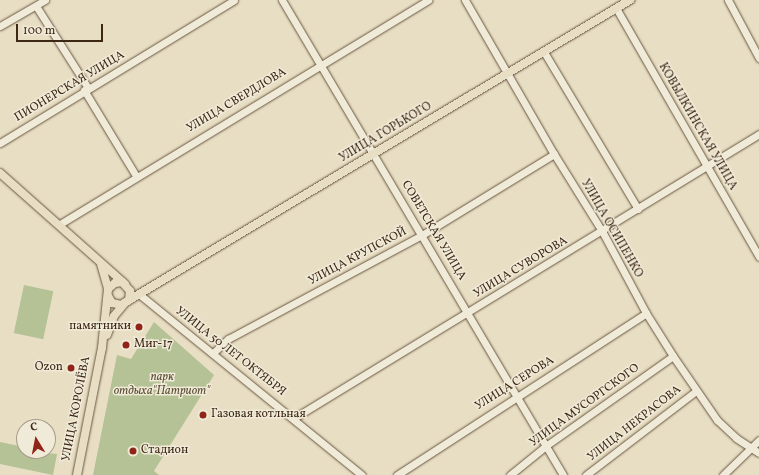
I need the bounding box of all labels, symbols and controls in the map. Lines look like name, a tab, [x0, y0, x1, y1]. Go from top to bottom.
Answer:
scale bar	[18, 16, 105, 42]
text: 100 m	[23, 23, 55, 39]
street label: ПИОНЕРСКАЯ УЛИЦА	[12, 48, 128, 126]
street label: КОВЫЛКИНСКАЯ УЛИЦА	[655, 61, 739, 193]
street label: УЛИЦА СВЕРДЛОВА	[185, 66, 289, 136]
street label: УЛИЦА ГОРЬКОГО	[337, 100, 435, 166]
street label: УЛИЦА ОСИПЕНКО	[577, 177, 645, 281]
street label: СОВЕТСКАЯ УЛИЦА	[398, 179, 468, 283]
street label: УЛИЦА КРУПСКОЙ	[306, 225, 410, 289]
street label: УЛИЦА СУВОРОВА	[471, 234, 571, 302]
street label: УЛИЦА 50 ЛЕТ ОКТЯБРЯ	[172, 304, 288, 400]
place label: памятники	[69, 320, 131, 334]
marker: памятники	[134, 322, 144, 332]
place label: Миг-17	[134, 338, 173, 352]
marker: Миг-17	[121, 340, 131, 350]
street label: УЛИЦА СЕРОВА	[473, 354, 557, 414]
street label: УЛИЦА КОРОЛЁВА	[60, 355, 94, 463]
place label: Ozon	[35, 361, 63, 375]
street label: УЛИЦА МУСОРГСКОГО	[527, 361, 643, 451]
marker: Ozon	[66, 363, 76, 373]
park label: парк отдыха"Патриот"	[114, 371, 210, 399]
street label: УЛИЦА НЕКРАСОВА	[585, 383, 685, 465]
place label: Газовая котльная	[211, 408, 306, 422]
marker: Газовая котльная	[198, 410, 208, 420]
north arrow	[16, 419, 56, 459]
text: С	[29, 420, 39, 436]
place label: Стадион	[141, 444, 188, 458]
marker: Стадион	[128, 446, 138, 456]

